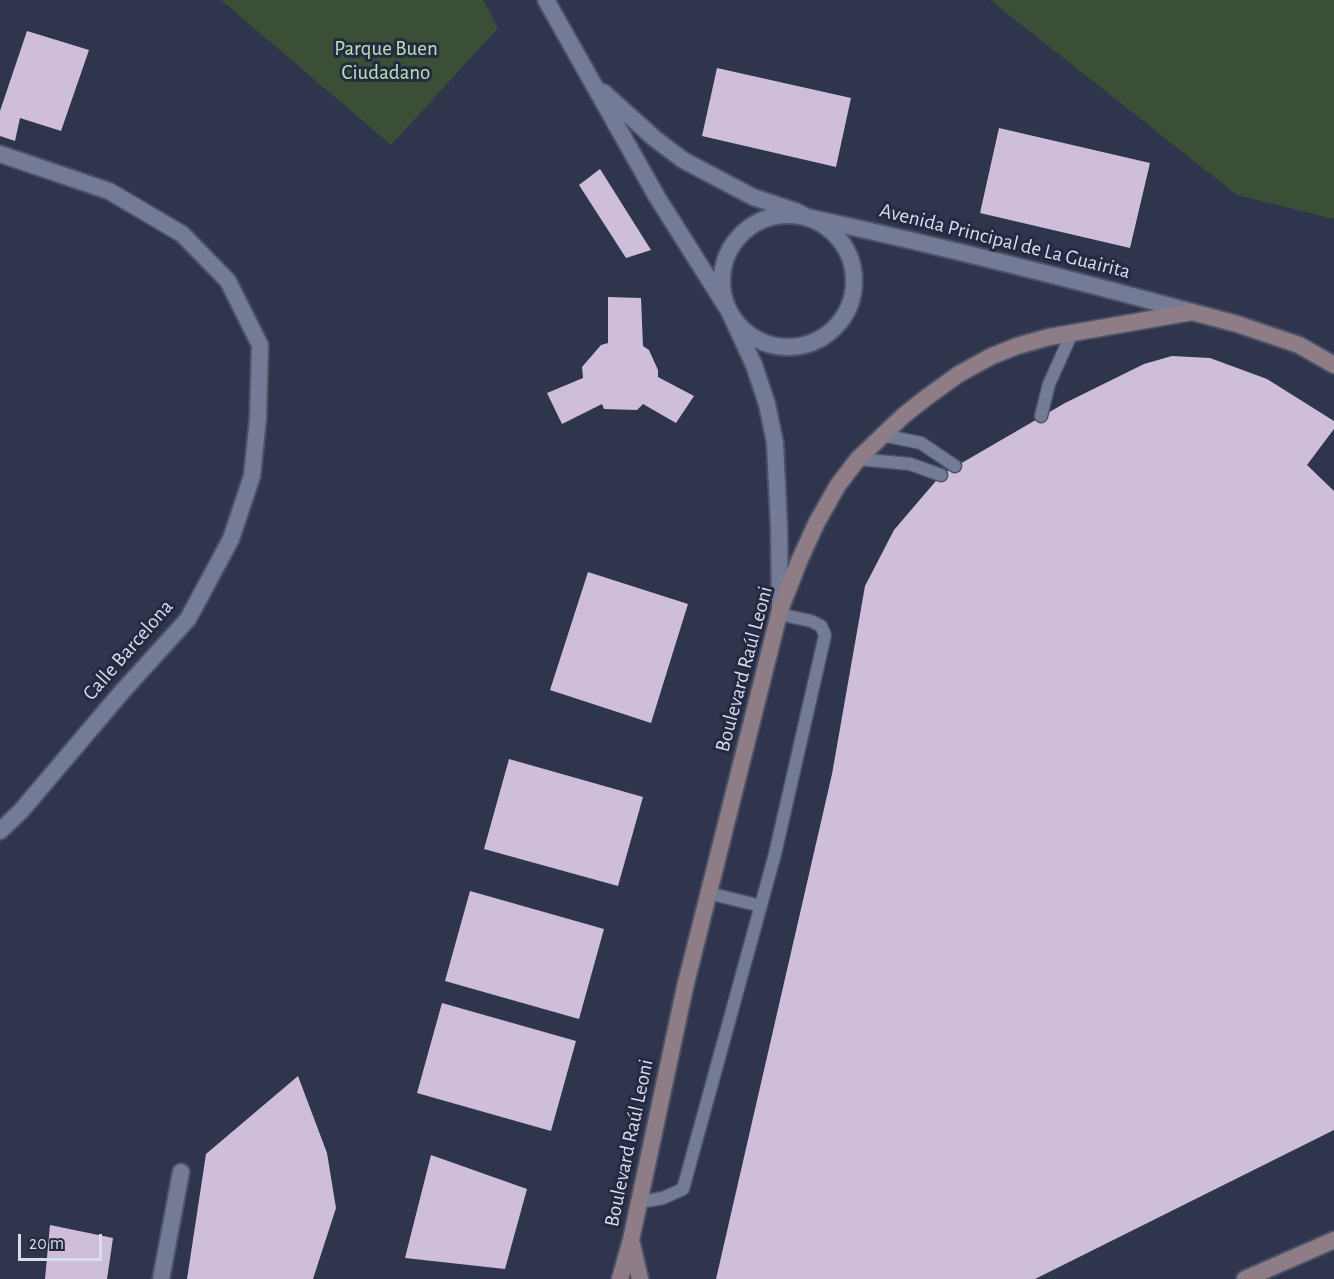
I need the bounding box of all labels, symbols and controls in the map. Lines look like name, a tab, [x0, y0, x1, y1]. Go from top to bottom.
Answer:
park label: Parque Buen Ciudadano	[334, 36, 438, 86]
street label: Avenida Principal de La Guairita	[877, 198, 1133, 284]
street label: Boulevard Raúl Leoni	[710, 583, 778, 755]
street label: Calle Barcelona	[77, 594, 179, 706]
street label: Boulevard Raúl Leoni	[599, 1057, 659, 1229]
scale bar	[21, 1222, 105, 1260]
text: 20 m	[29, 1235, 64, 1253]

